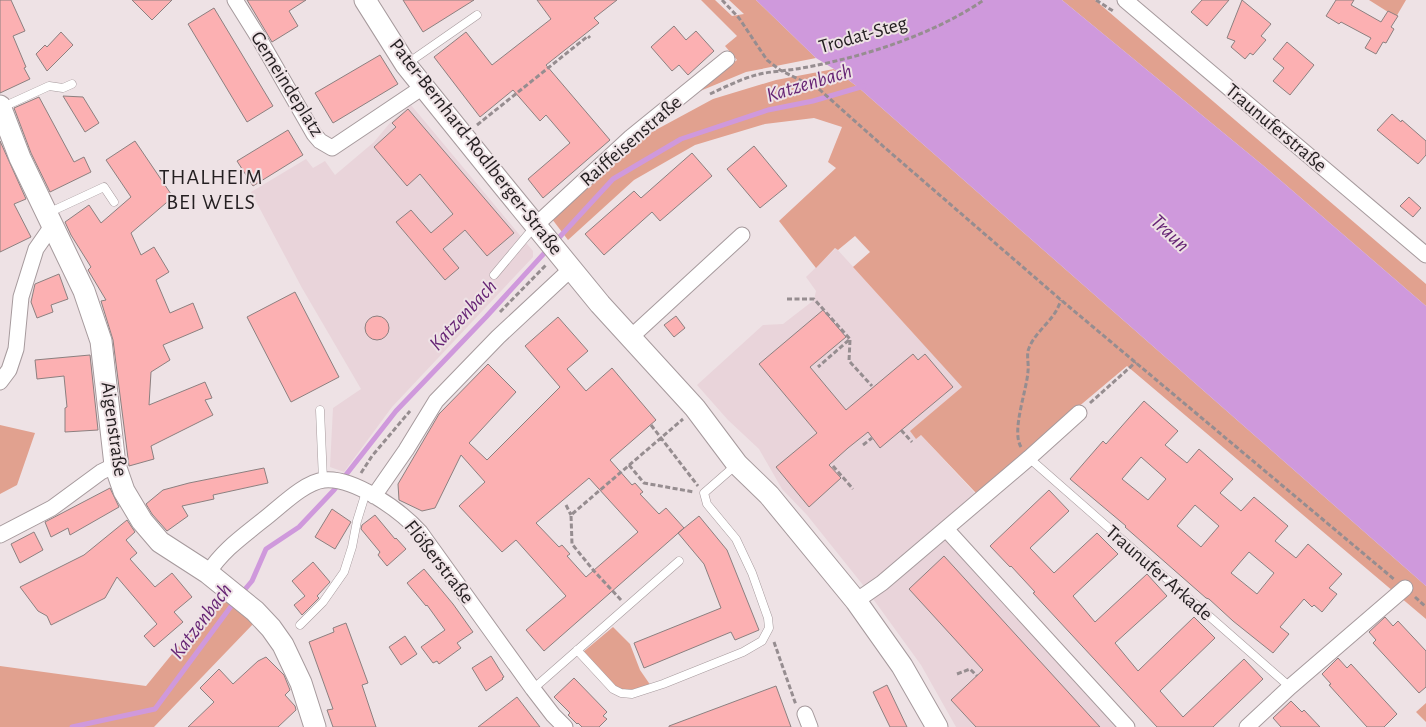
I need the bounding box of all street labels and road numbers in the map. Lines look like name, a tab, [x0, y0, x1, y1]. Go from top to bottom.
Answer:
street label: Trodat-Steg	[817, 13, 910, 57]
street label: Gemeindeplatz	[247, 28, 327, 140]
street label: Pater-Bernhard-Rodlberger-Straße	[386, 35, 566, 259]
street label: Traunuferstraße	[1222, 80, 1330, 176]
street label: Raiffeisenstraße	[576, 92, 686, 190]
street label: Aigenstraße	[97, 380, 131, 478]
street label: Flößerstraße	[400, 517, 478, 607]
street label: Traunufer Arkade	[1102, 521, 1216, 625]

